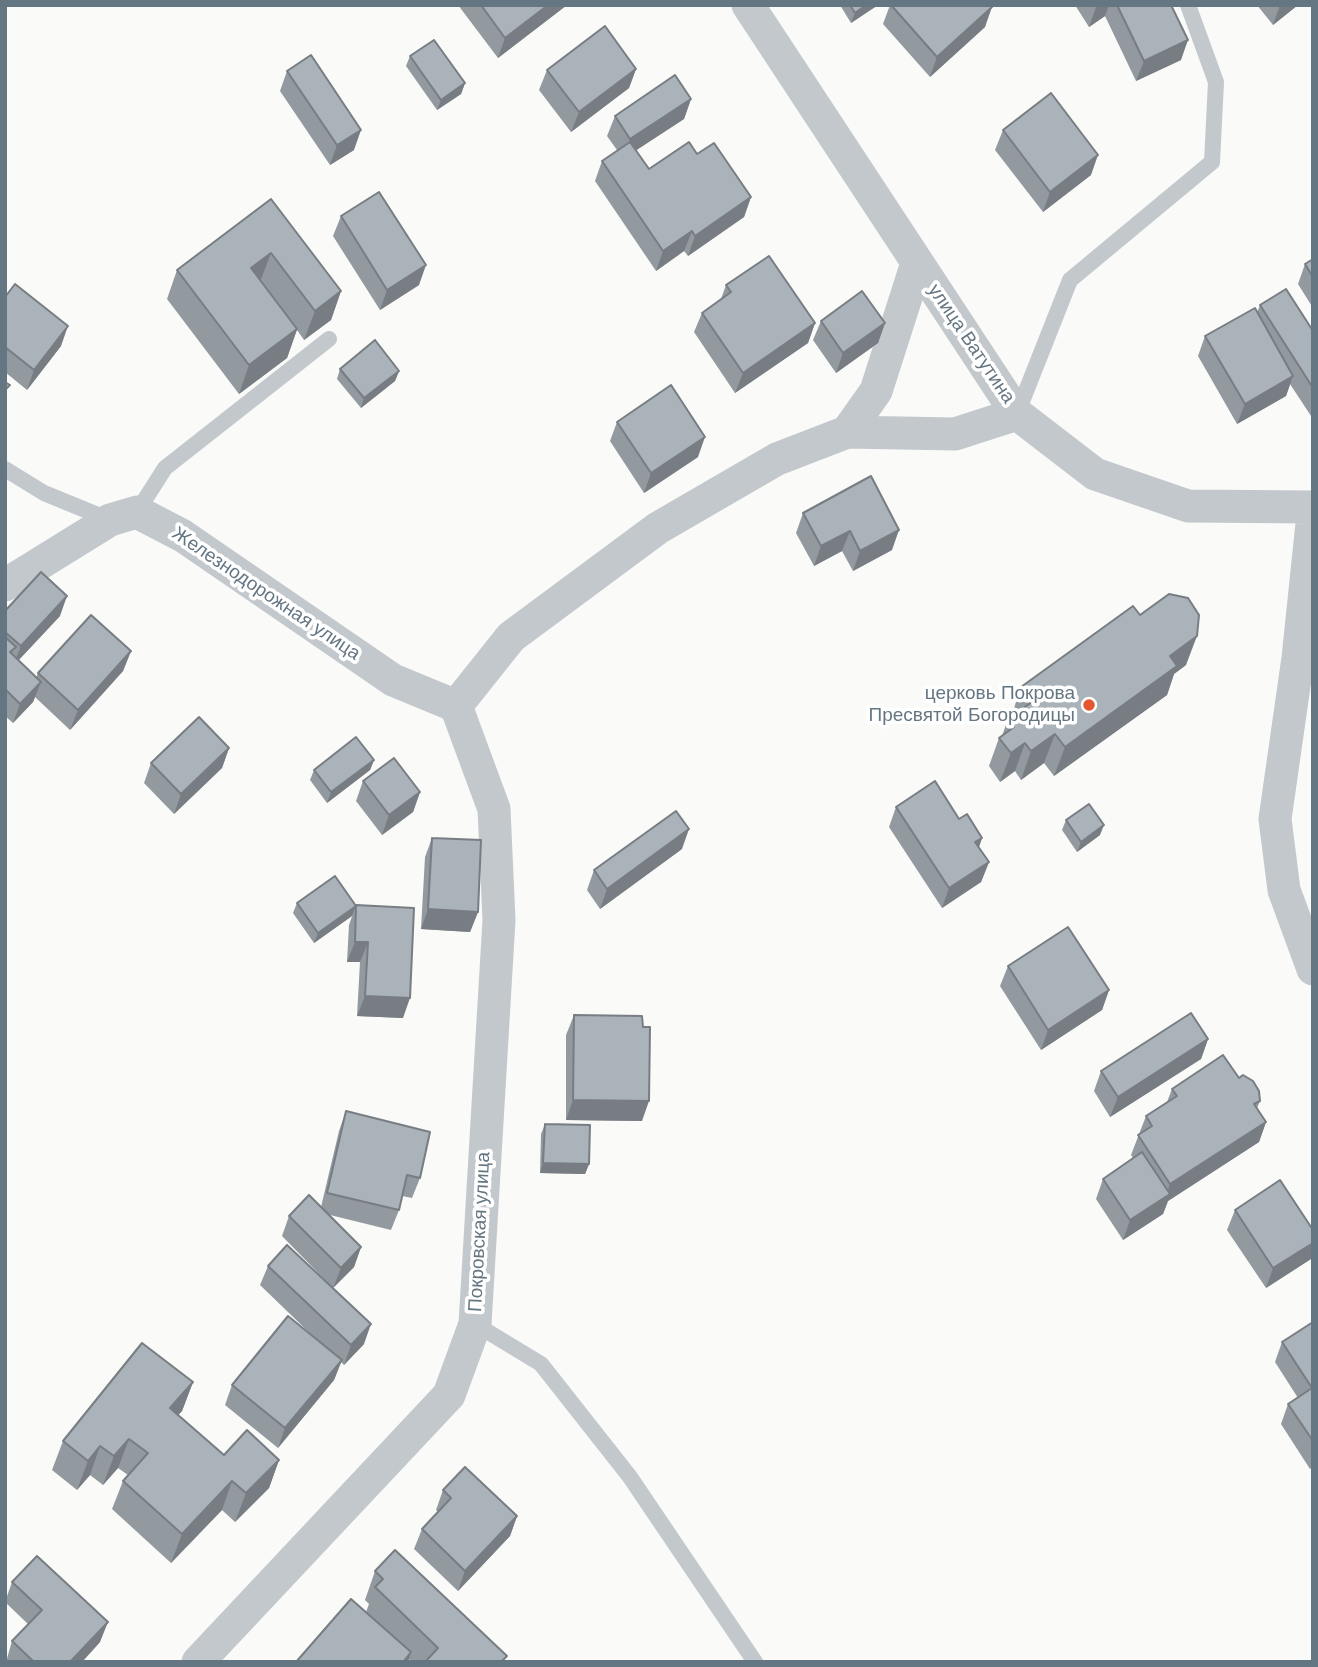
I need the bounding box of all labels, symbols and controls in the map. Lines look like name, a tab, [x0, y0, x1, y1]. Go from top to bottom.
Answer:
street label: улица Ватутина	[923, 280, 1019, 408]
street label: Железнодорожная улица	[168, 522, 364, 666]
place label: церковь Покрова Пресвятой Богородицы	[869, 683, 1075, 727]
marker: церковь Покрова Пресвятой Богородицы	[1081, 697, 1097, 713]
street label: Покровская улица	[464, 1151, 496, 1313]

